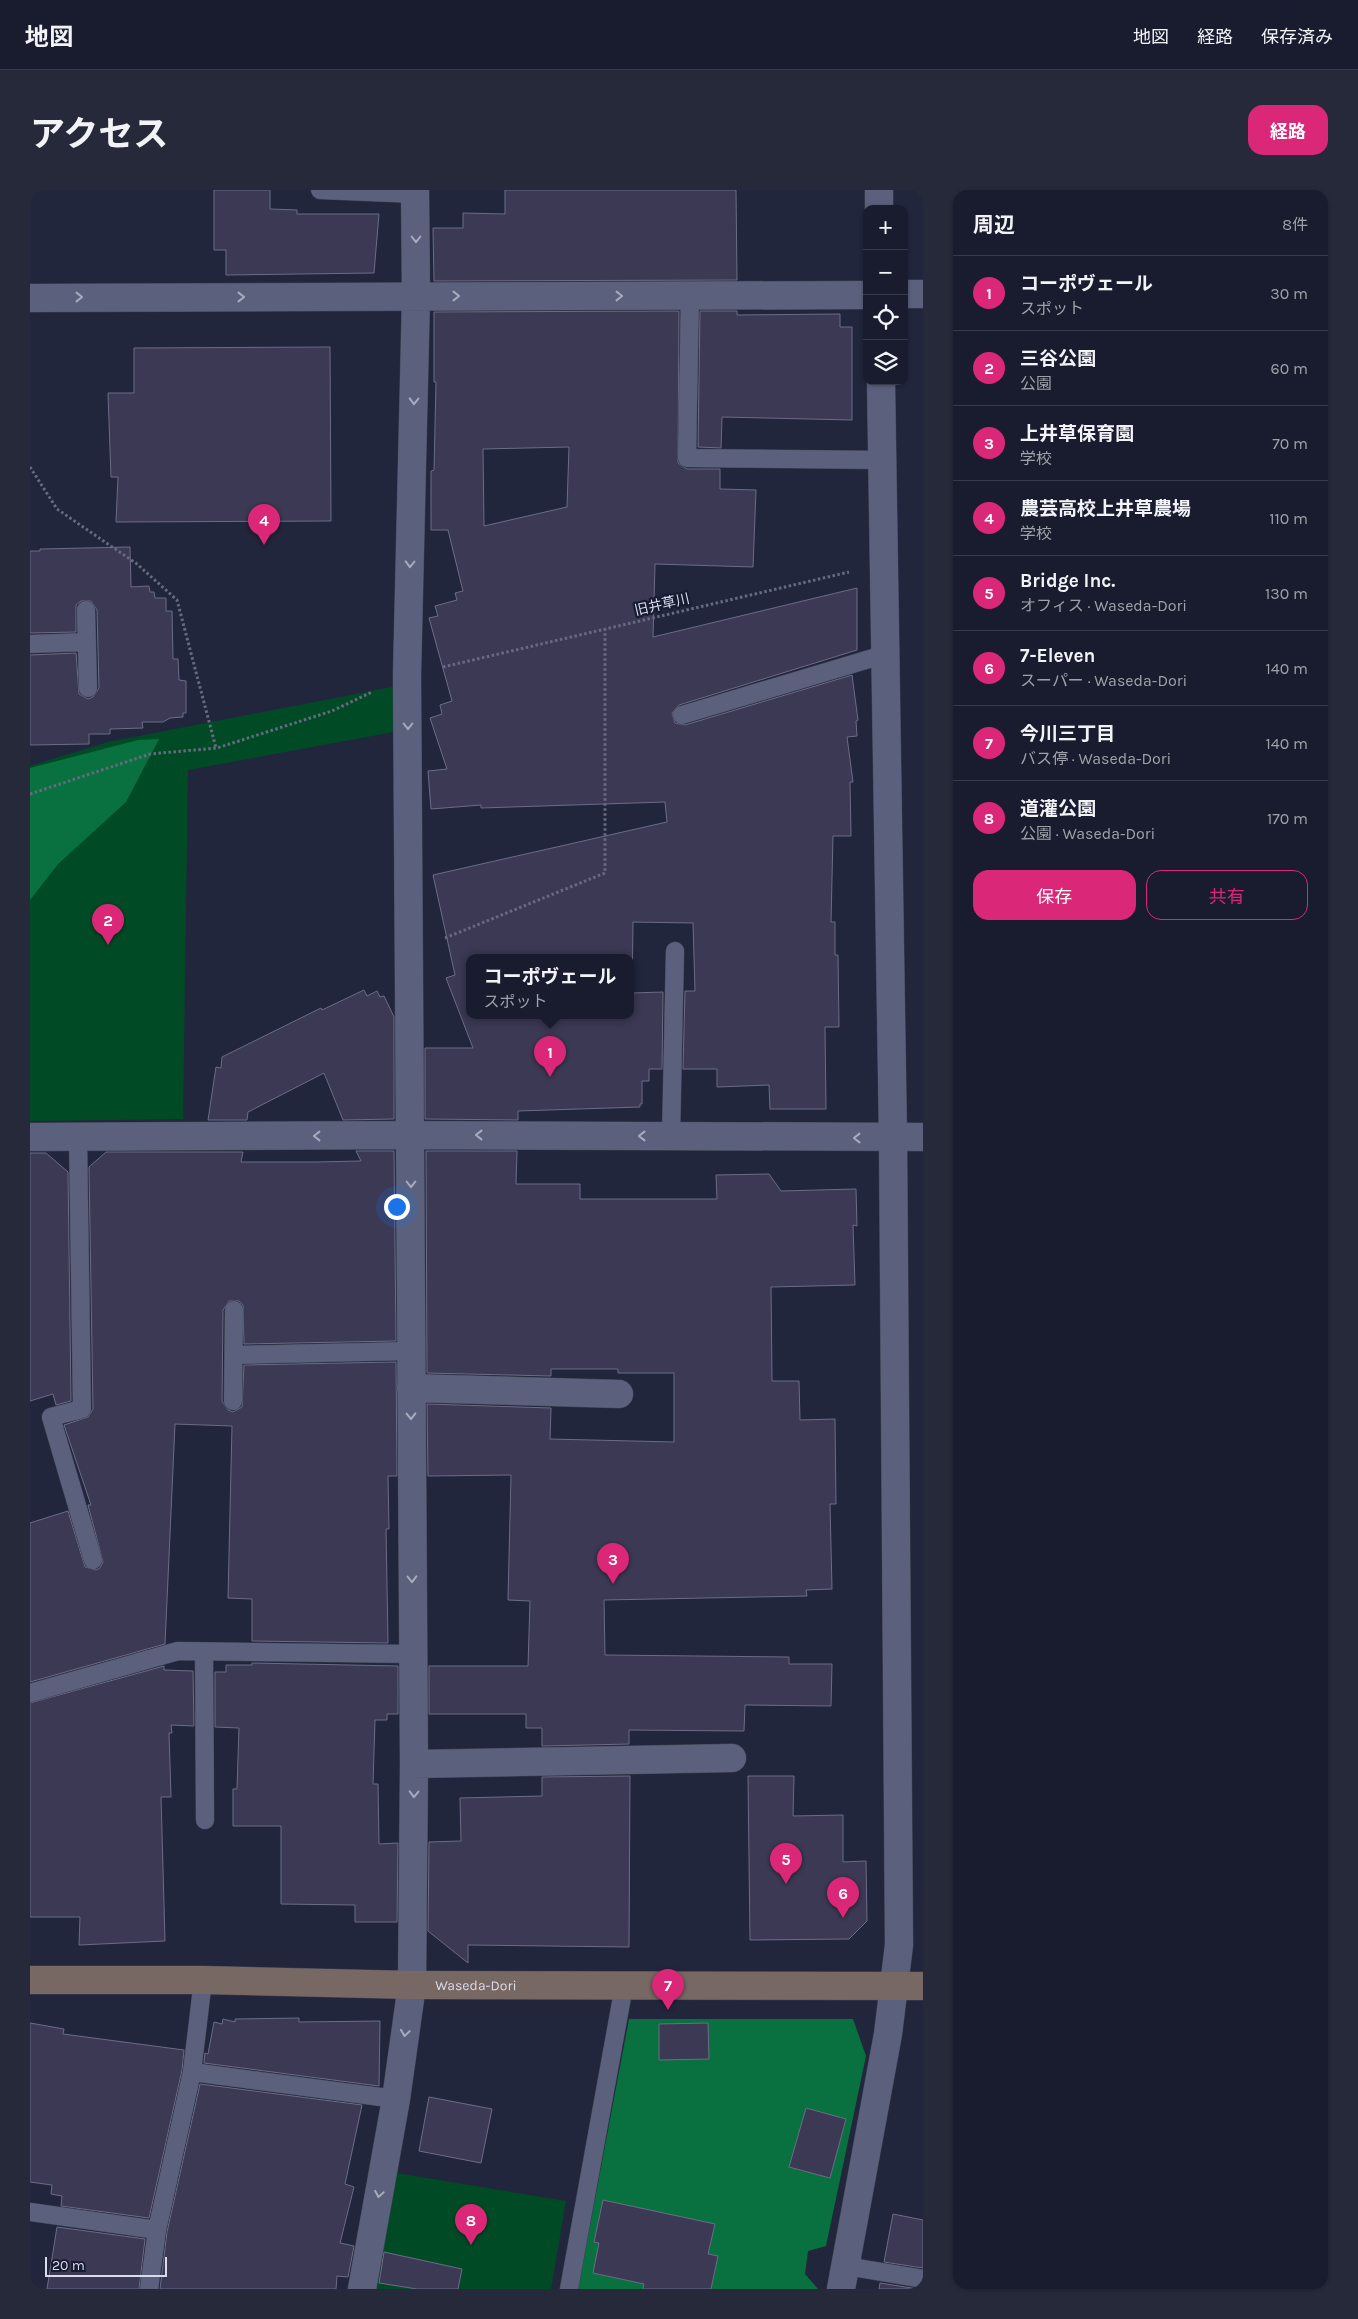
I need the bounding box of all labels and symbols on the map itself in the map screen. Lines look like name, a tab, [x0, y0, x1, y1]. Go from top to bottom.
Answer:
one-way arrow	[411, 235, 421, 243]
one-way arrow	[452, 291, 460, 301]
one-way arrow	[615, 291, 623, 301]
one-way arrow	[75, 292, 83, 302]
one-way arrow	[238, 292, 245, 302]
one-way arrow	[408, 397, 419, 405]
pin: 4	[248, 504, 280, 545]
one-way arrow	[405, 560, 415, 568]
street label: 旧井草川	[633, 590, 691, 619]
one-way arrow	[403, 722, 413, 730]
pin: 2	[92, 904, 124, 945]
pin: 1	[534, 1036, 566, 1077]
one-way arrow	[475, 1130, 483, 1141]
one-way arrow	[313, 1131, 320, 1141]
one-way arrow	[638, 1131, 646, 1141]
one-way arrow	[853, 1133, 860, 1143]
one-way arrow	[406, 1180, 416, 1188]
your location	[384, 1194, 410, 1220]
one-way arrow	[406, 1413, 416, 1421]
pin: 3	[597, 1543, 629, 1584]
one-way arrow	[407, 1575, 418, 1583]
one-way arrow	[409, 1790, 419, 1798]
pin: 5	[770, 1843, 802, 1884]
pin: 6	[827, 1877, 859, 1918]
pin: 7	[652, 1969, 684, 2010]
street label: Waseda-Dori	[435, 1977, 517, 1994]
one-way arrow	[400, 2030, 411, 2038]
one-way arrow	[374, 2189, 384, 2198]
pin: 8	[455, 2204, 487, 2245]
scale bar	[45, 2254, 168, 2277]

